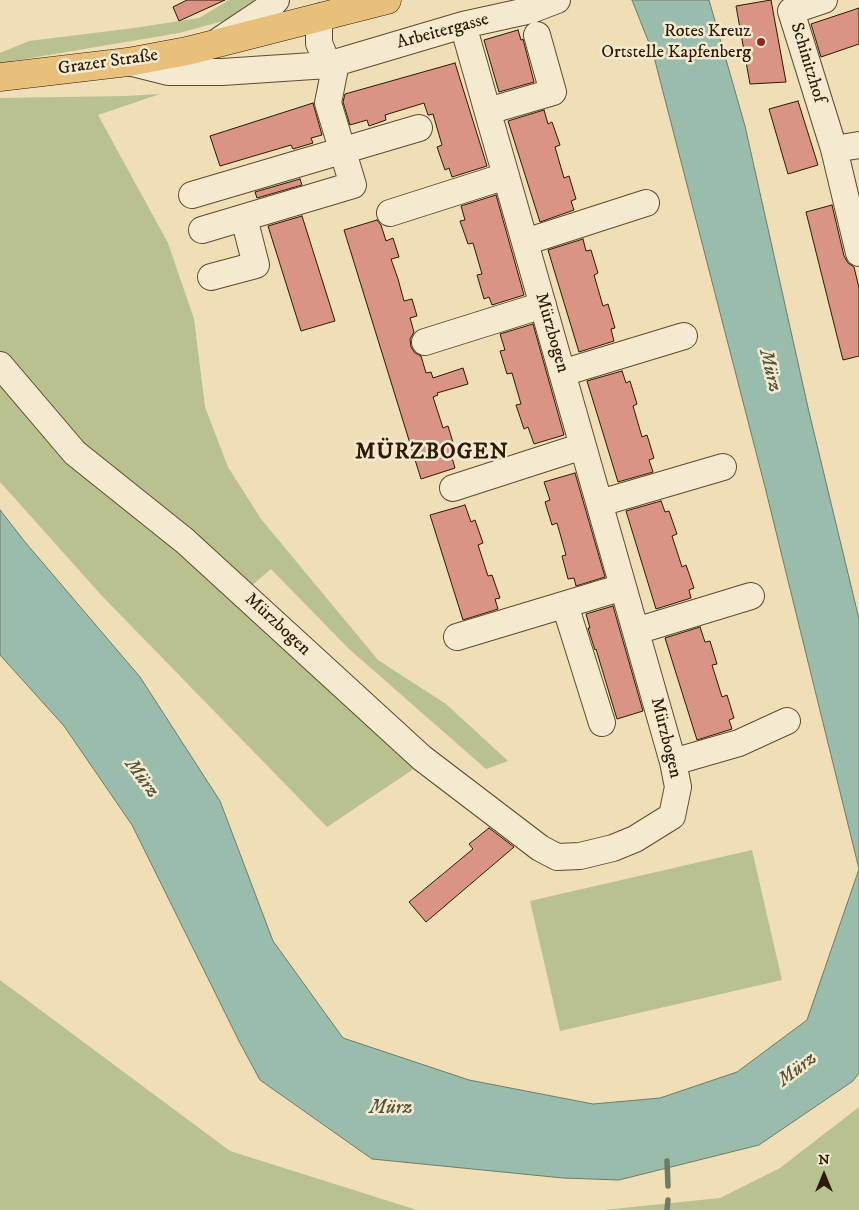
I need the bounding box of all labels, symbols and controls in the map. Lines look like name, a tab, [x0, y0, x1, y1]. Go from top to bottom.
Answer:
street label: Arbeitergasse	[395, 9, 491, 55]
street label: Schinitzhof	[785, 20, 829, 106]
place label: Rotes Kreuz Ortstelle Kapfenberg	[601, 21, 751, 64]
marker: Rotes Kreuz Ortstelle Kapfenberg	[755, 36, 767, 48]
street label: Grazer Straße	[57, 45, 159, 81]
street label: Mürzbogen	[529, 290, 573, 376]
water label: Mürz	[753, 347, 785, 395]
district label: MÜRZBOGEN	[354, 440, 510, 466]
street label: Mürzbogen	[240, 589, 314, 661]
street label: Mürzbogen	[645, 695, 685, 781]
water label: Mürz	[119, 755, 163, 803]
water label: Mürz	[774, 1048, 822, 1092]
water label: Mürz	[369, 1098, 413, 1120]
north arrow	[799, 1150, 849, 1200]
text: N	[818, 1151, 830, 1169]

